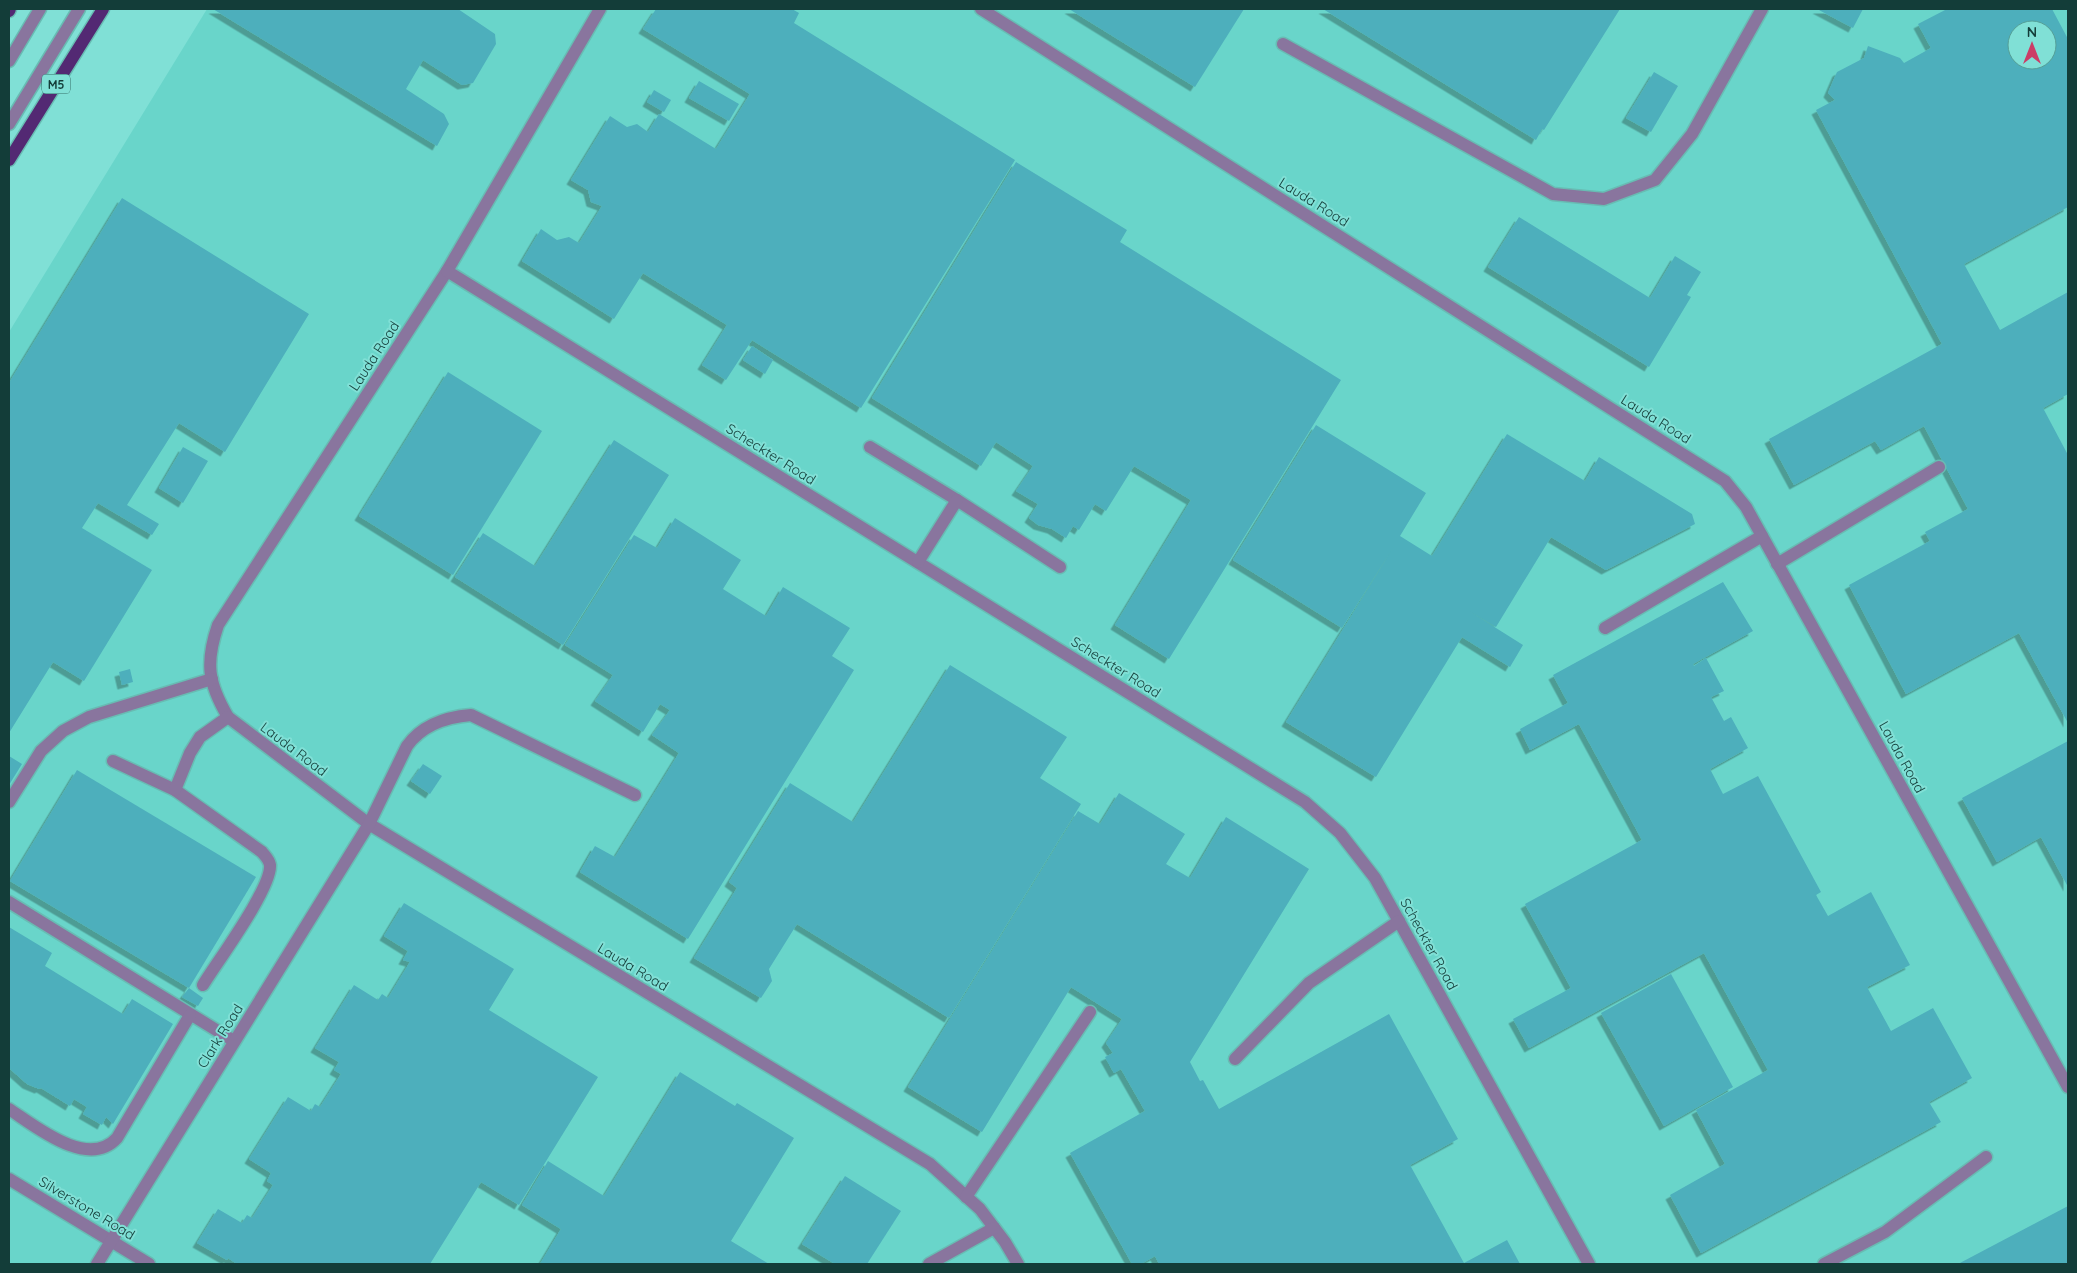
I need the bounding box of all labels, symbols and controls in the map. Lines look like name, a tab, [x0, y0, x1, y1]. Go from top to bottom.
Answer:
north arrow	[2007, 20, 2057, 70]
text: N	[2027, 23, 2037, 41]
road number: M5	[42, 74, 70, 94]
street label: Lauda Road	[1276, 173, 1352, 231]
street label: Lauda Road	[345, 318, 403, 394]
street label: Lauda Road	[1618, 390, 1694, 448]
street label: Scheckter Road	[723, 419, 819, 489]
street label: Scheckter Road	[1068, 632, 1164, 702]
street label: Lauda Road	[257, 718, 331, 780]
street label: Lauda Road	[1875, 718, 1929, 796]
street label: Scheckter Road	[1396, 895, 1462, 993]
street label: Lauda Road	[594, 939, 672, 995]
street label: Clark Road	[193, 1001, 247, 1071]
street label: Silverstone Road	[36, 1172, 138, 1244]

